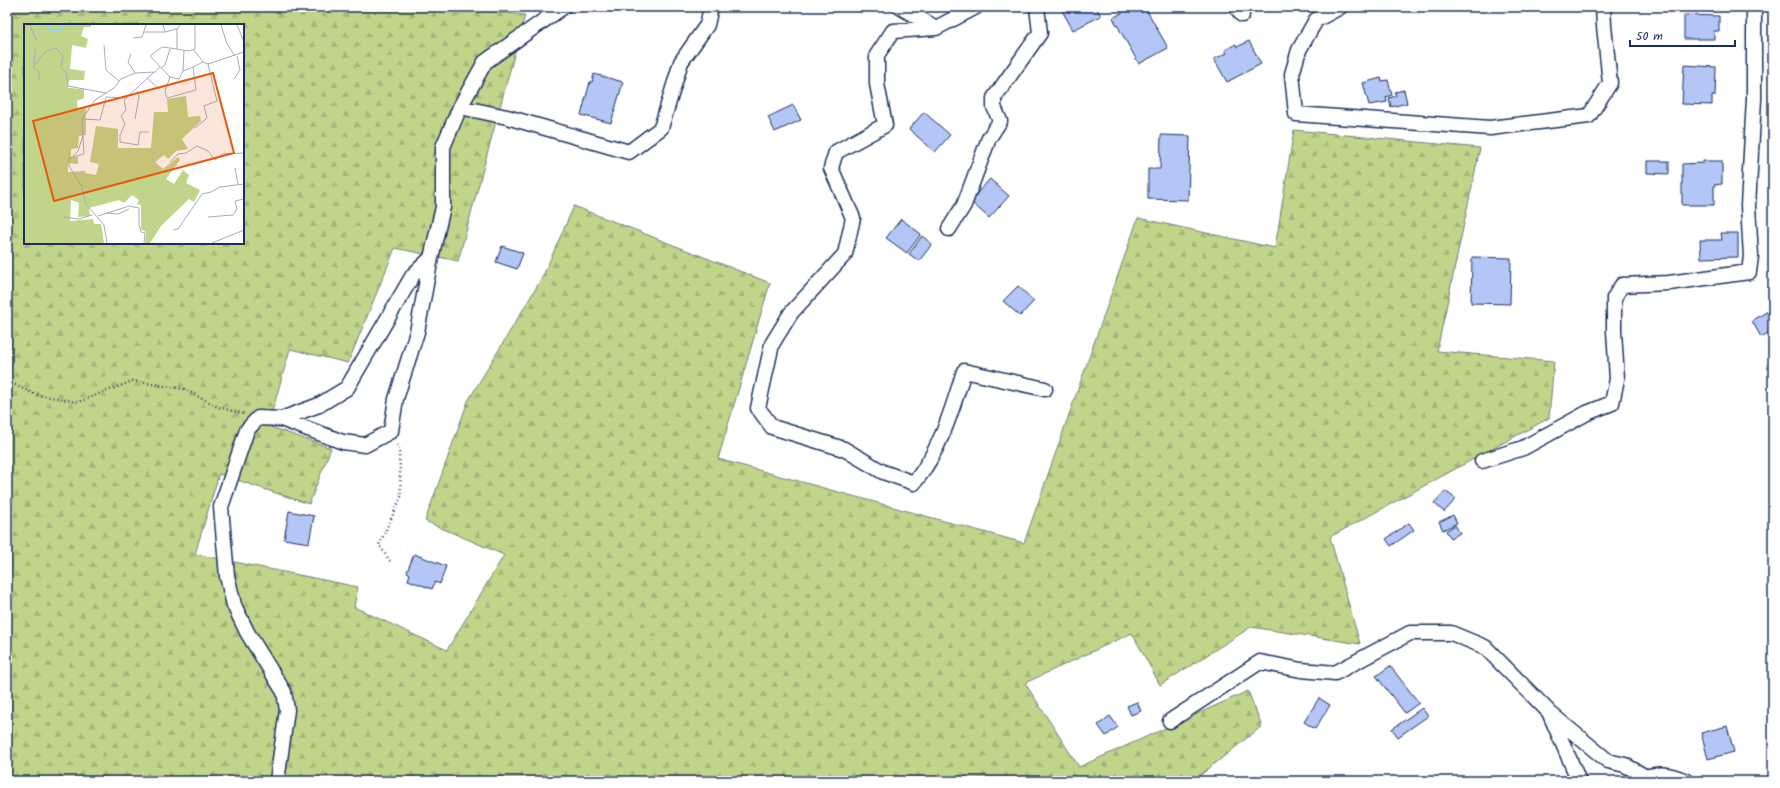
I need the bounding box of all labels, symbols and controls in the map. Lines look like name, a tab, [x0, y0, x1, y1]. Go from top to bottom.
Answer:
scale bar	[1630, 22, 1735, 48]
inset map	[24, 24, 244, 244]
text: 50 m	[1636, 27, 1663, 46]

